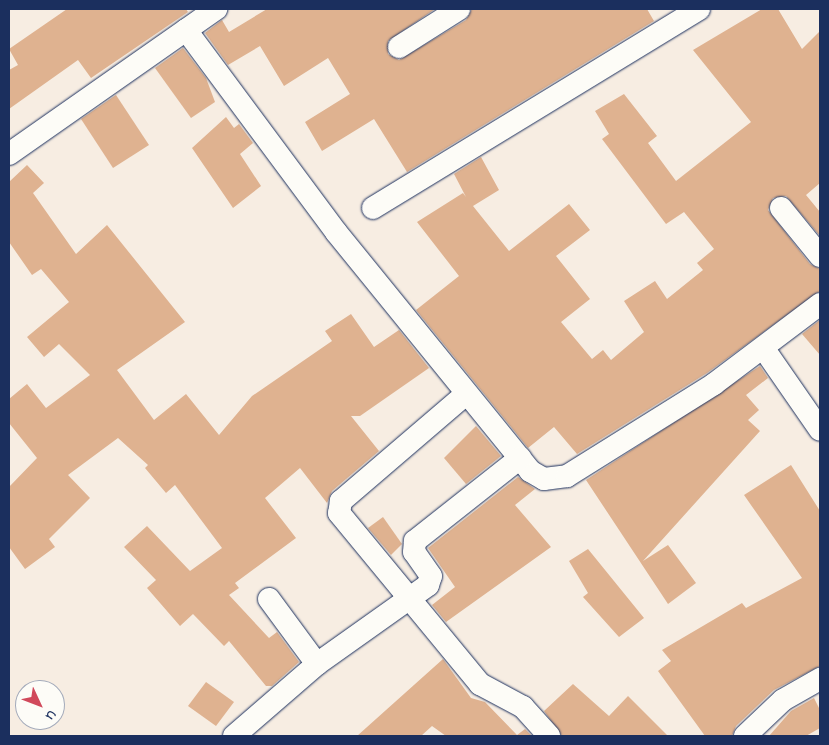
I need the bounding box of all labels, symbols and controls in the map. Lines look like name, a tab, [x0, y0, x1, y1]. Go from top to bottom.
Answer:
north arrow	[15, 680, 65, 730]
text: U	[40, 704, 61, 725]

